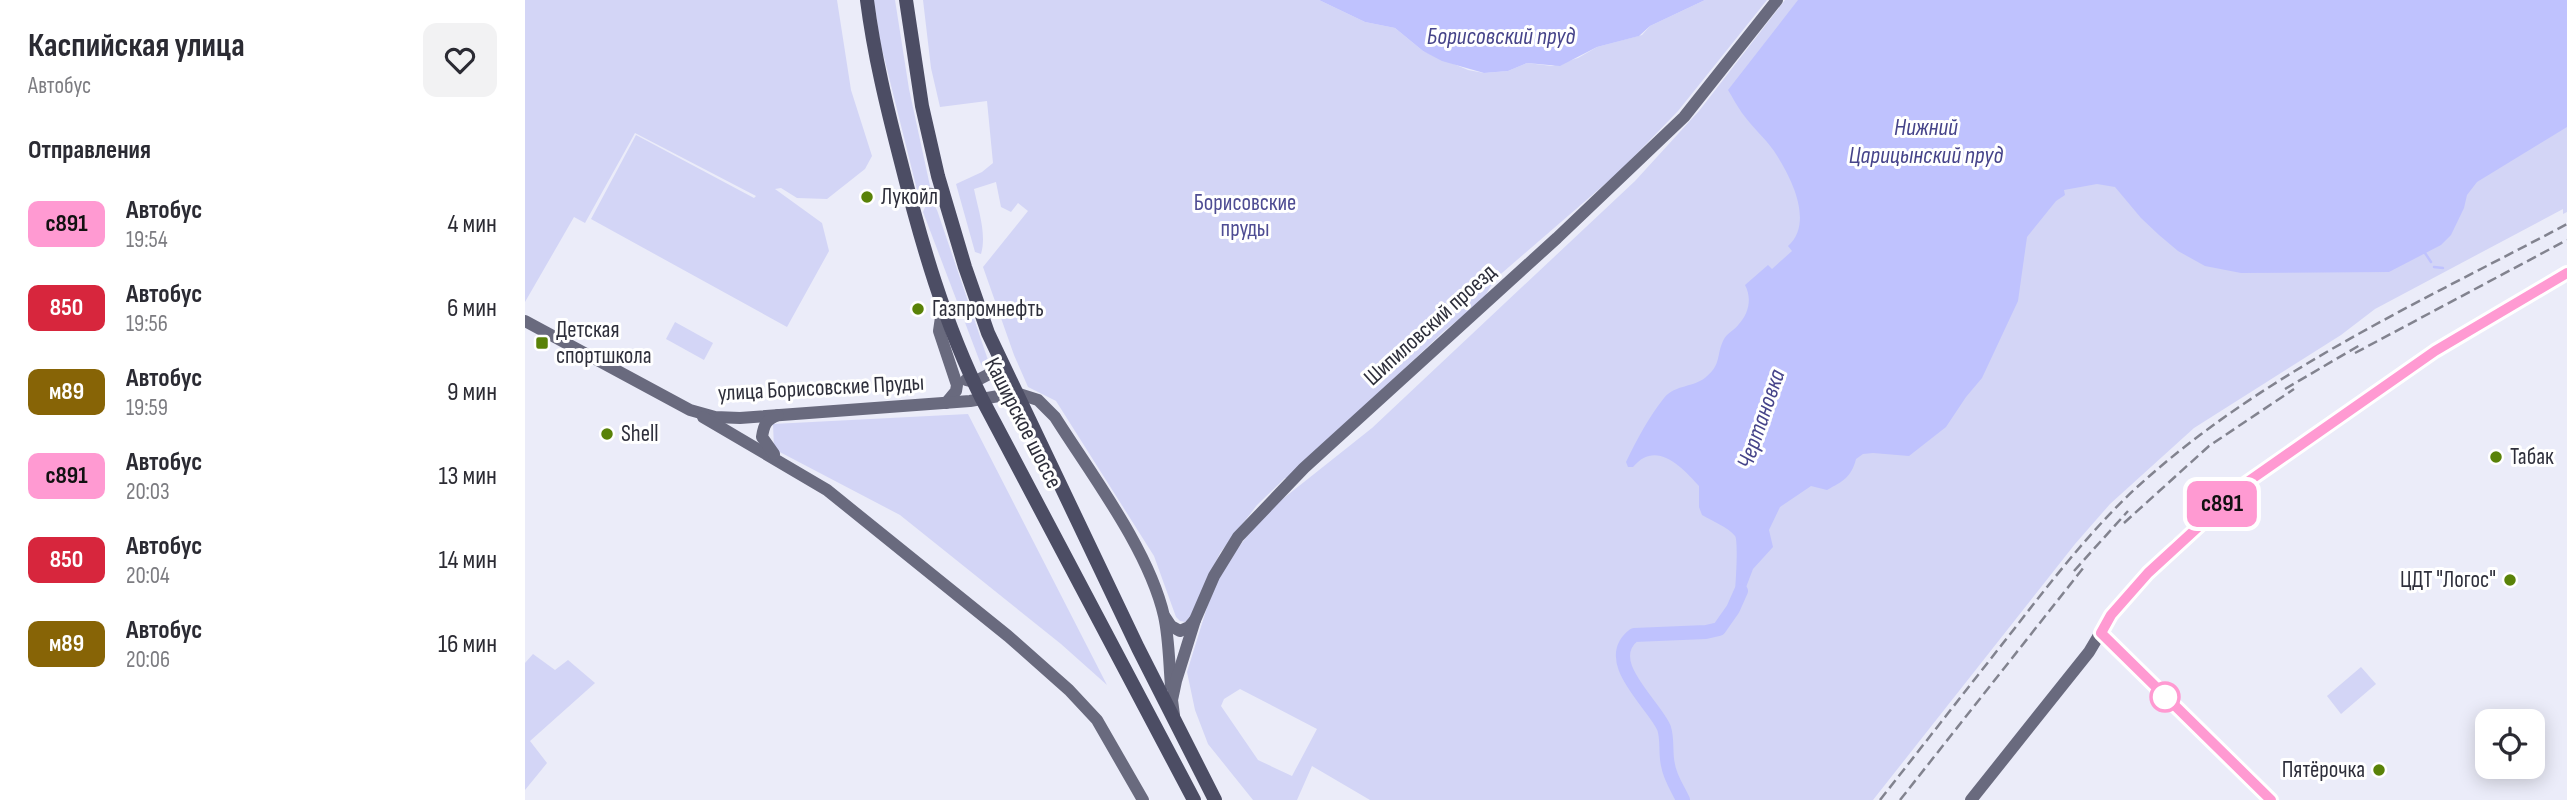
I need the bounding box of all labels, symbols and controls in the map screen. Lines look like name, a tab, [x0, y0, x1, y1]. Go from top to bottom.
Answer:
water label: Борисовский пруд	[1427, 22, 1575, 51]
button: heart	[423, 23, 497, 97]
text: Каспийская улица	[28, 26, 245, 66]
text: Автобус	[28, 72, 91, 100]
water label: Нижний Царицынский пруд	[1849, 113, 2003, 170]
text: Отправления	[28, 135, 151, 166]
place label: Лукойл	[881, 183, 938, 211]
marker: Лукойл	[859, 189, 875, 205]
park label: Борисовские пруды	[1194, 189, 1296, 243]
text: Автобус	[126, 195, 202, 226]
text: с891	[45, 209, 88, 238]
text: 4 мин	[448, 209, 497, 240]
text: 19:54	[126, 226, 168, 254]
street label: Шипиловский проезд	[1358, 258, 1502, 392]
text: Автобус	[126, 279, 202, 310]
text: 850	[50, 293, 83, 322]
text: 6 мин	[447, 293, 497, 324]
place label: Газпромнефть	[932, 295, 1044, 323]
marker: Газпромнефть	[910, 301, 926, 317]
text: 19:56	[126, 310, 168, 338]
place label: Детская спортшкола	[556, 316, 652, 370]
marker: Детская спортшкола	[534, 335, 550, 351]
street label: Каширское шоссе	[978, 353, 1068, 493]
text: Автобус	[126, 363, 202, 394]
water label: Чертановка	[1731, 365, 1792, 472]
street label: улица Борисовские Пруды	[717, 369, 925, 407]
text: м89	[49, 377, 84, 406]
text: 9 мин	[447, 377, 497, 408]
text: 19:59	[126, 394, 168, 422]
place label: Shell	[621, 420, 659, 448]
marker: Shell	[599, 426, 615, 442]
place label: Табак	[2510, 443, 2554, 471]
text: Автобус	[126, 447, 202, 478]
marker: Табак	[2488, 449, 2504, 465]
text: с891	[45, 461, 88, 490]
text: 13 мин	[438, 461, 497, 492]
text: 20:03	[126, 478, 170, 506]
line badge: с891	[2173, 481, 2271, 527]
text: с891	[2201, 489, 2243, 518]
text: Автобус	[126, 531, 202, 562]
text: 850	[50, 545, 83, 574]
text: 14 мин	[438, 545, 497, 576]
text: 20:04	[126, 562, 170, 590]
place label: ЦДТ "Логос"	[2400, 566, 2496, 594]
marker: ЦДТ "Логос"	[2502, 572, 2518, 588]
text: Автобус	[126, 615, 202, 646]
text: м89	[49, 629, 84, 658]
text: 16 мин	[438, 629, 497, 660]
text: 20:06	[126, 646, 170, 674]
unlabelled marker	[2150, 682, 2180, 712]
map controls	[2475, 709, 2545, 779]
button: locate	[2475, 709, 2545, 779]
place label: Пятёрочка	[2282, 756, 2365, 784]
marker: Пятёрочка	[2371, 762, 2387, 778]

